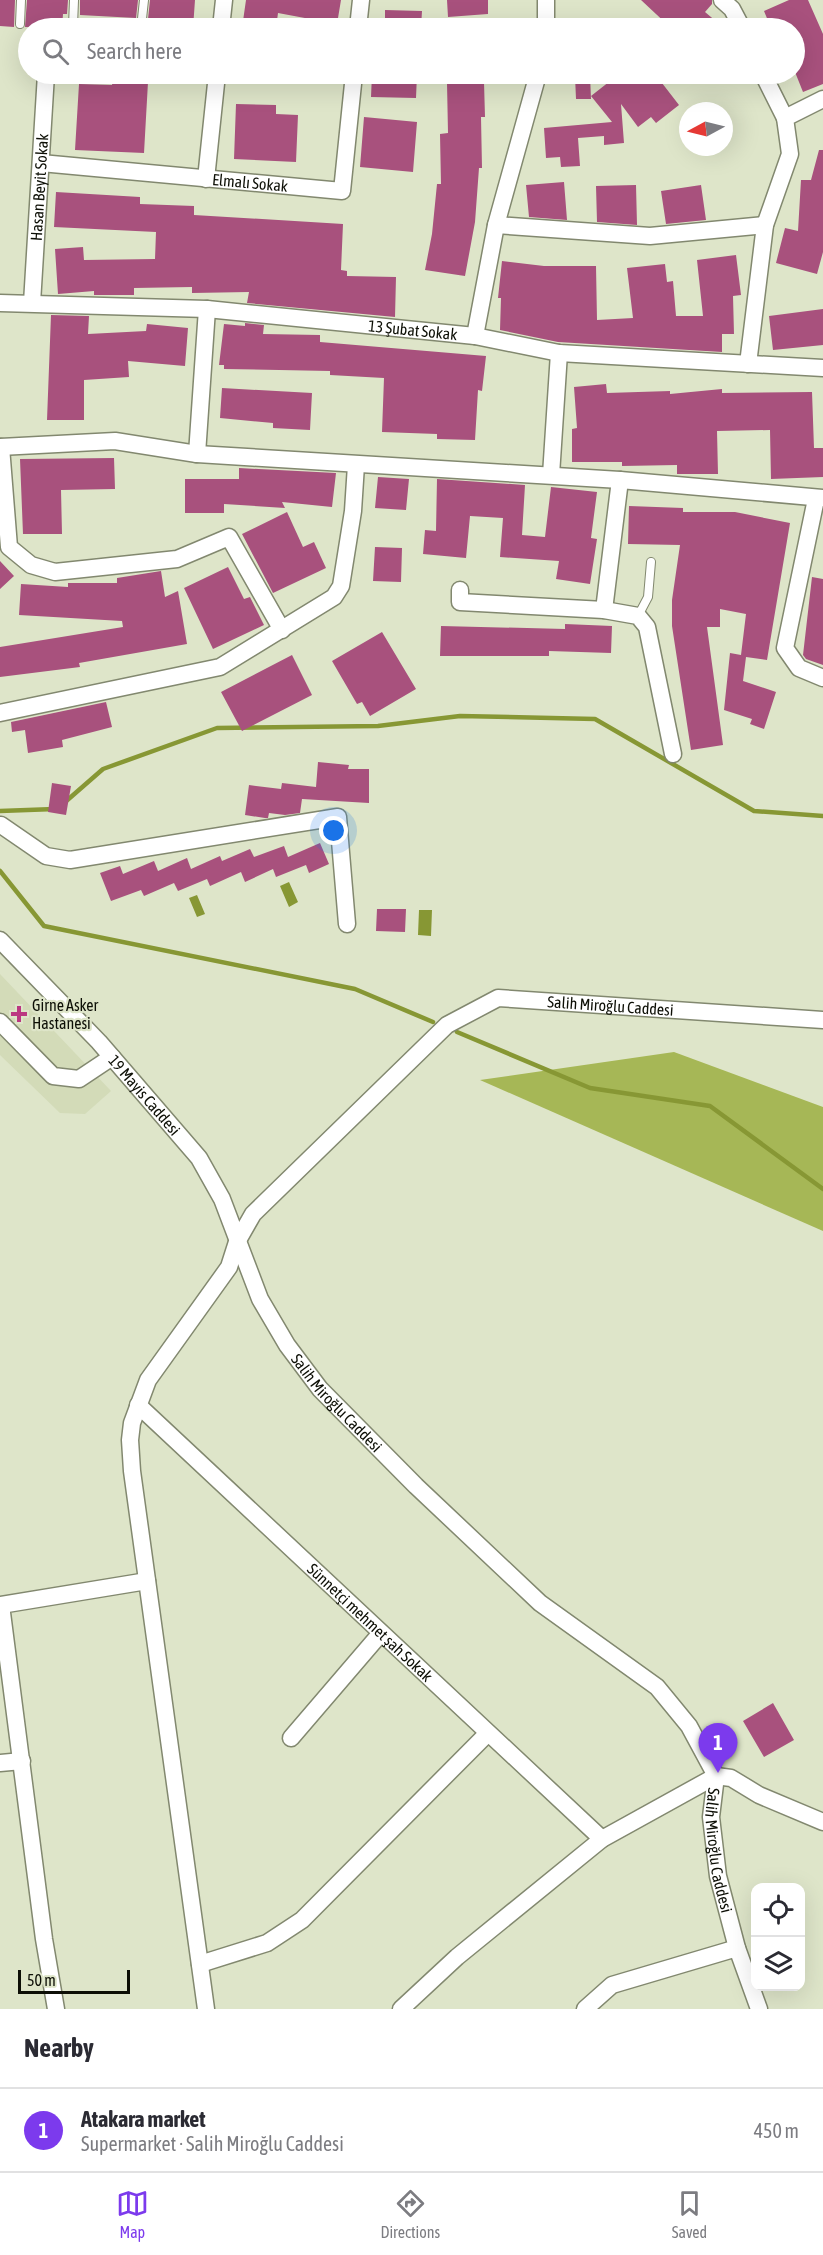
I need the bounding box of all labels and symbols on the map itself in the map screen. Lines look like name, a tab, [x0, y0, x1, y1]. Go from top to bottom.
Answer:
north arrow	[679, 102, 733, 156]
street label: Hasan Beyit Sokak	[27, 133, 51, 241]
street label: Elmalı Sokak	[211, 170, 289, 195]
street label: 13 Şubat Sokak	[367, 316, 458, 343]
your location	[319, 816, 348, 845]
street label: Salih Miroğlu Caddesi	[547, 992, 674, 1019]
place label: Girne Asker Hastanesi	[32, 996, 99, 1032]
marker: Girne Asker Hastanesi	[10, 1005, 28, 1023]
street label: 19 Mayis Caddesi	[105, 1051, 184, 1139]
street label: Salih Miroğlu Caddesi	[288, 1350, 386, 1455]
street label: Sünnetçi mehmet şah Sokak	[304, 1559, 436, 1685]
pin: 1	[698, 1724, 738, 1773]
street label: Salih Miroğlu Caddesi	[702, 1787, 736, 1915]
scale bar	[18, 1967, 130, 1994]

